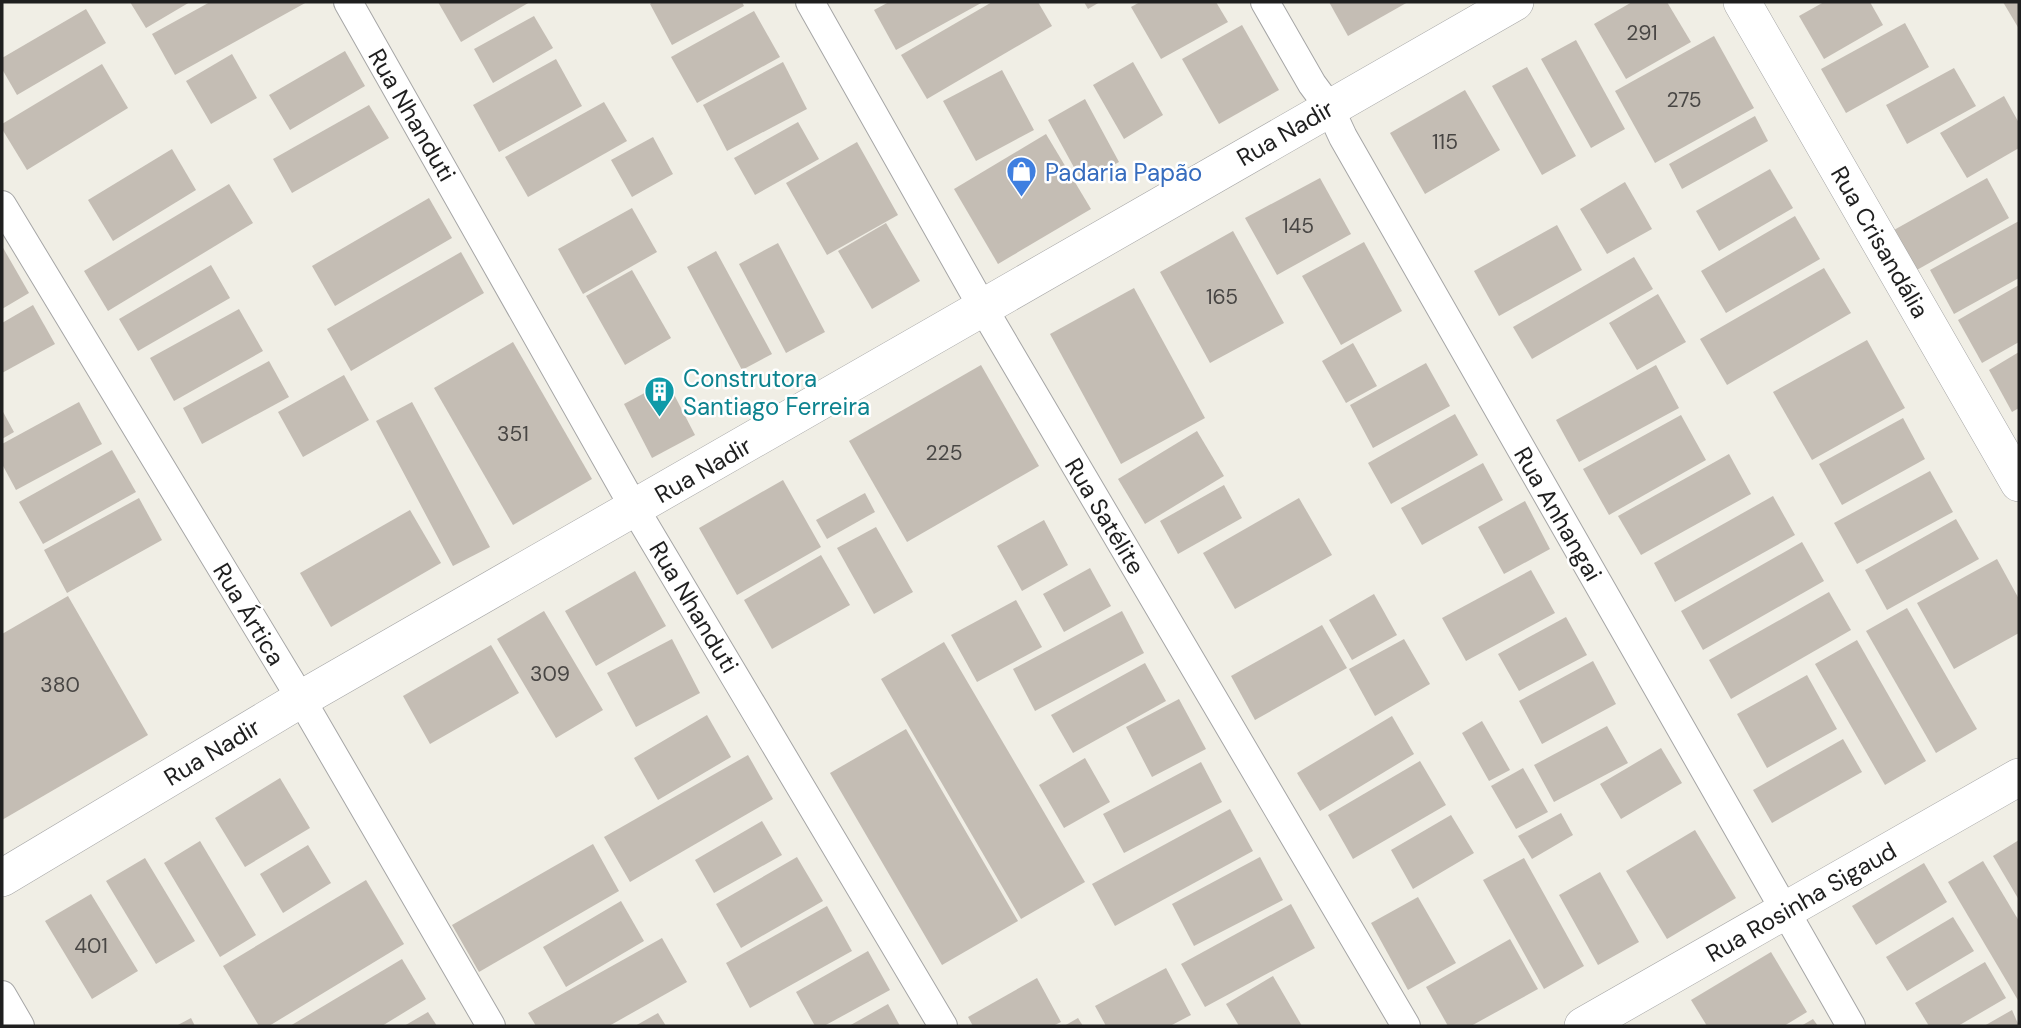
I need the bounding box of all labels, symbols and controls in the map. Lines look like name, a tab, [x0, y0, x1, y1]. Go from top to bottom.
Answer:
house number: 291	[1626, 19, 1658, 47]
street label: Rua Nhanduti	[361, 43, 463, 187]
house number: 275	[1666, 86, 1702, 114]
street label: Rua Nadir	[1231, 93, 1339, 173]
house number: 115	[1432, 128, 1458, 156]
shop icon: Padaria Papão	[1005, 155, 1039, 199]
place label: Padaria Papão	[1045, 157, 1202, 188]
street label: Rua Crisandália	[1824, 160, 1936, 324]
house number: 145	[1282, 212, 1314, 240]
house number: 165	[1206, 283, 1238, 311]
place label: Construtora Santiago Ferreira	[683, 363, 870, 422]
building icon: Construtora Santiago Ferreira	[643, 375, 677, 419]
house number: 351	[497, 420, 529, 448]
street label: Rua Nadir	[649, 430, 757, 510]
house number: 225	[925, 439, 963, 467]
street label: Rua Anhangai	[1507, 441, 1609, 587]
street label: Rua Satélite	[1058, 452, 1152, 580]
street label: Rua Nhanduti	[642, 535, 746, 679]
street label: Rua Ártica	[206, 557, 292, 671]
house number: 309	[530, 660, 570, 688]
house number: 380	[40, 671, 80, 699]
street label: Rua Nadir	[158, 711, 266, 793]
street label: Rua Rosinha Sigaud	[1700, 835, 1902, 969]
house number: 401	[74, 932, 108, 960]

